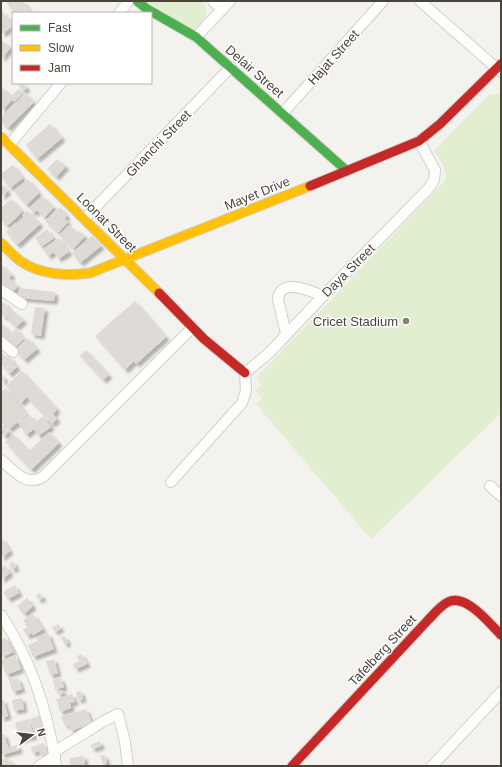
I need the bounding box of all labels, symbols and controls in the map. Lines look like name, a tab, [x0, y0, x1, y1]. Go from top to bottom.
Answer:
legend	[12, 12, 152, 84]
text: Fast	[48, 21, 72, 35]
street label: Hajat Street	[305, 27, 362, 88]
text: Slow	[48, 41, 74, 55]
street label: Delair Street	[222, 42, 287, 101]
text: Jam	[48, 61, 71, 75]
street label: Ghanchi Street	[123, 107, 194, 180]
street label: Mayet Drive	[222, 174, 292, 213]
street label: Loonat Street	[74, 189, 140, 256]
street label: Daya Street	[319, 241, 378, 300]
place label: Cricet Stadium	[313, 314, 398, 329]
marker: Cricet Stadium	[401, 316, 411, 326]
street label: Tafelberg Street	[346, 611, 419, 689]
north arrow	[12, 715, 52, 755]
text: N	[35, 727, 48, 738]

